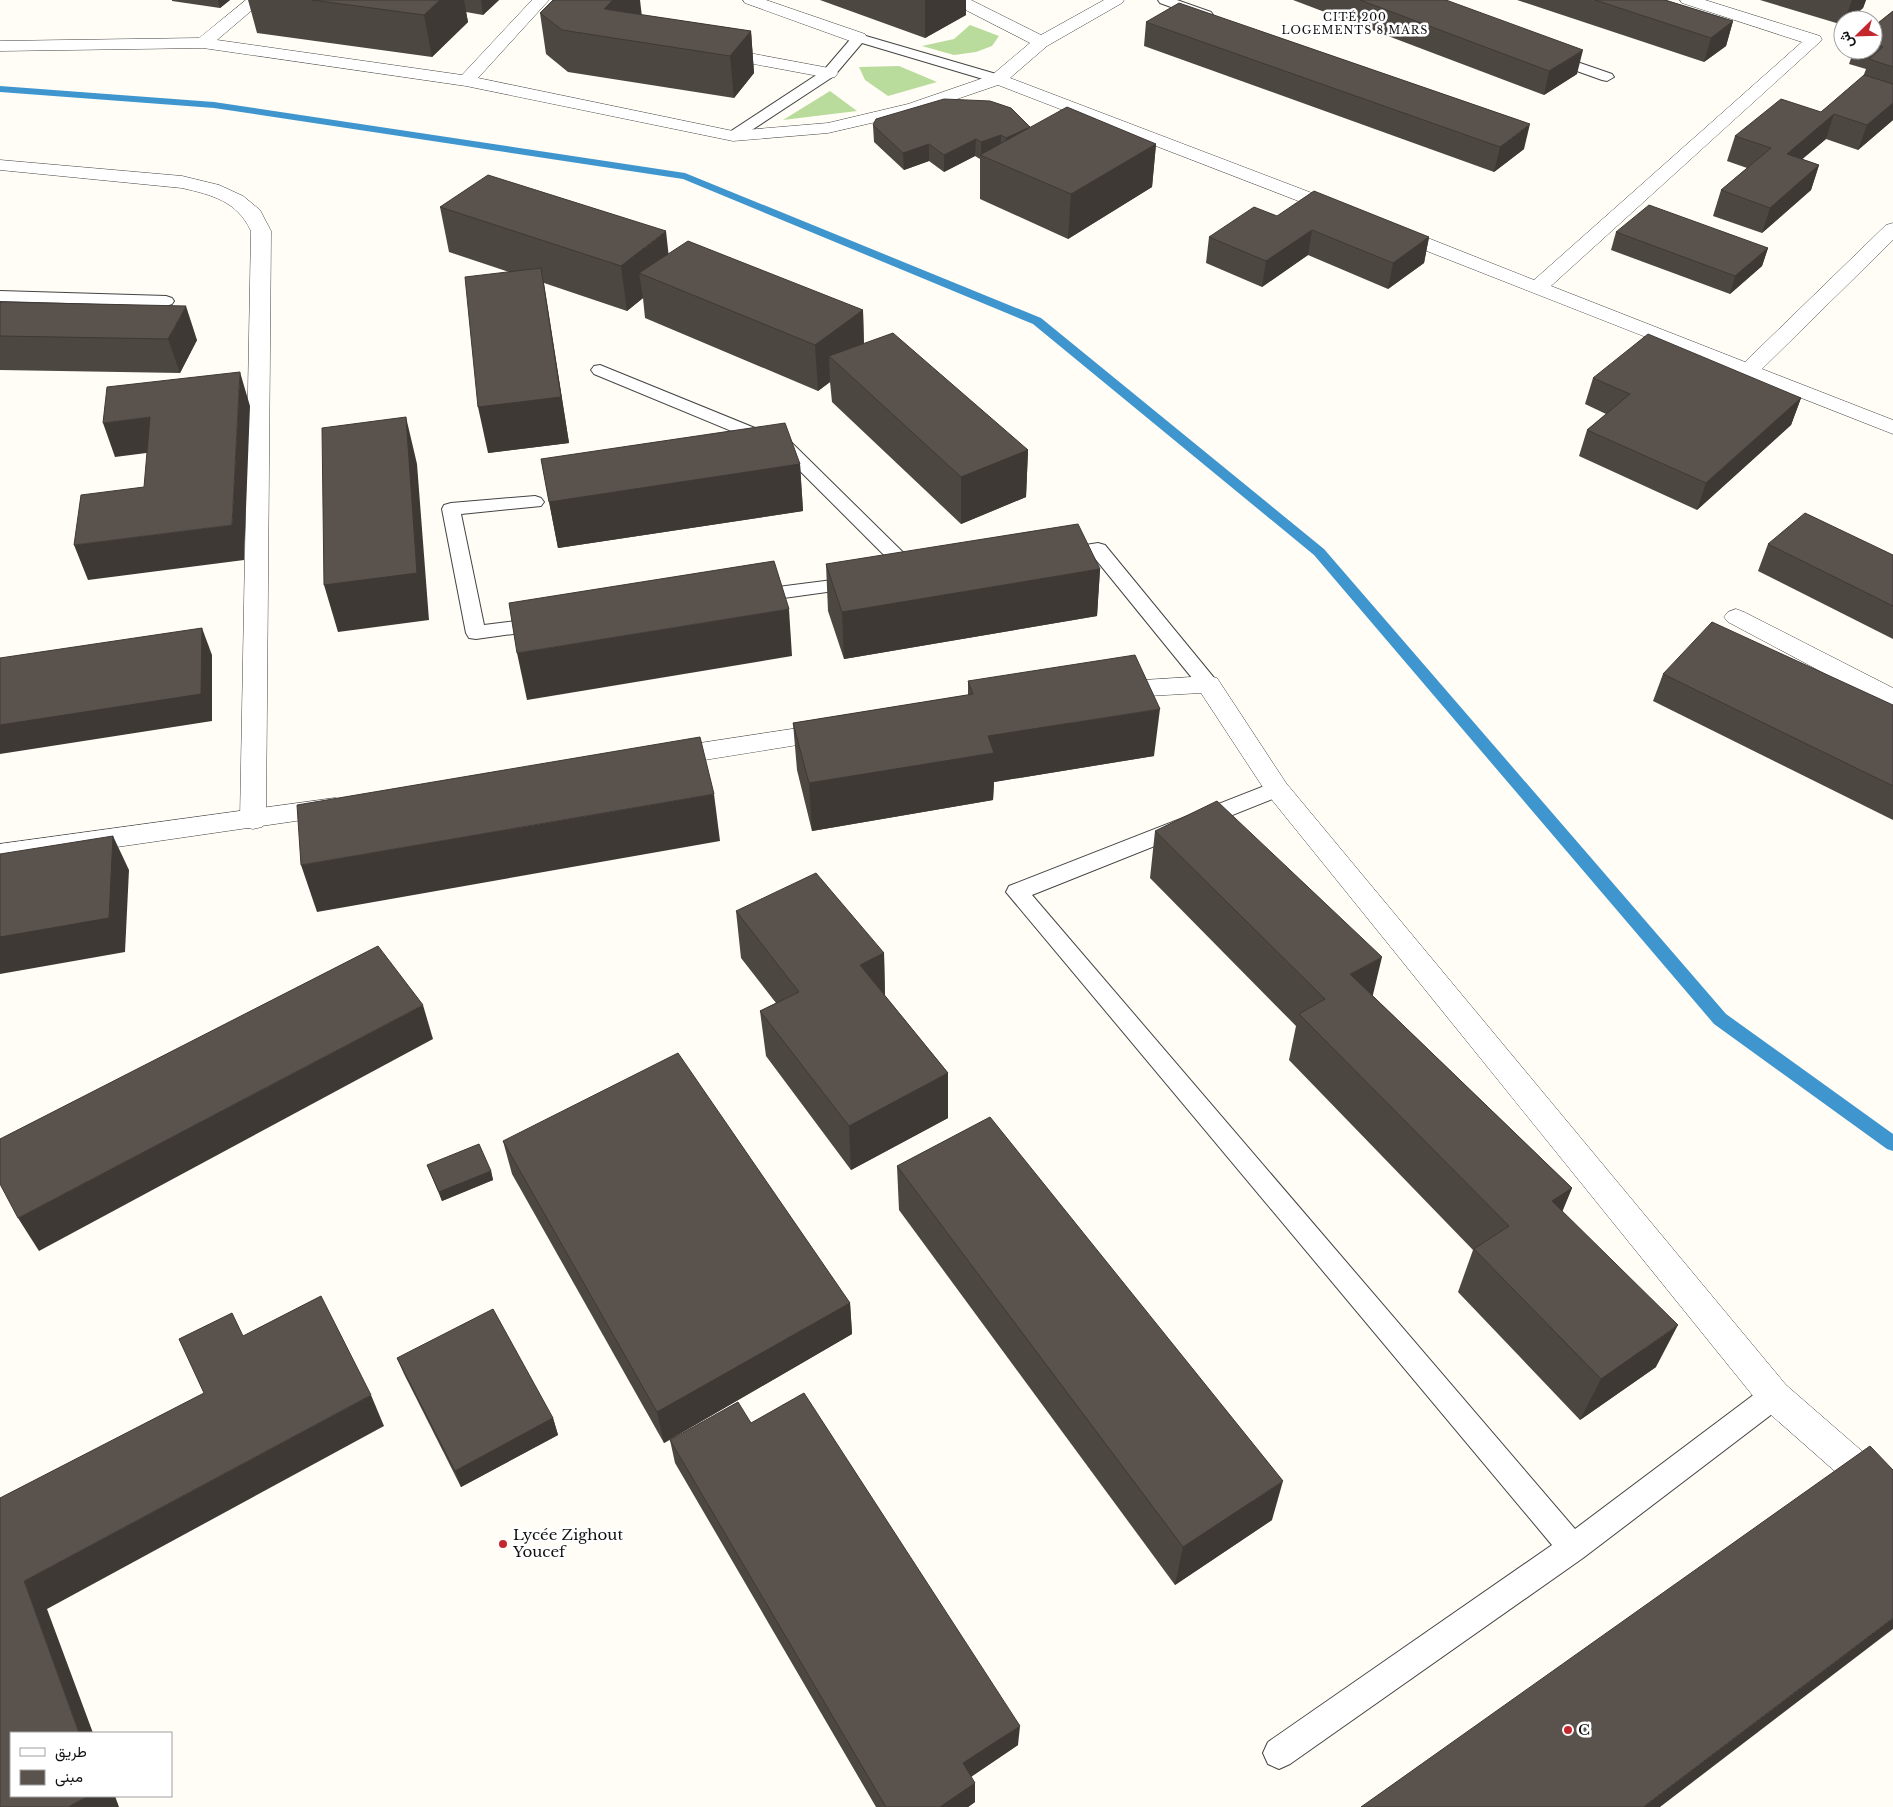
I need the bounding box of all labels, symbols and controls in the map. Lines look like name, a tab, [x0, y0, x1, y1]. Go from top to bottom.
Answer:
district label: CITÉ 200 LOGEMENTS 8 MARS	[1282, 10, 1428, 37]
north arrow	[1833, 10, 1883, 60]
text: ش	[1834, 29, 1858, 51]
place label: Lycée Zighout Youcef	[512, 1525, 623, 1561]
marker: Lycée Zighout Youcef	[497, 1538, 509, 1550]
place label: C	[1578, 1720, 1590, 1739]
marker: C	[1562, 1724, 1574, 1736]
legend	[10, 1732, 172, 1797]
text: طريق	[55, 1742, 87, 1762]
text: مبنى	[55, 1767, 83, 1787]

